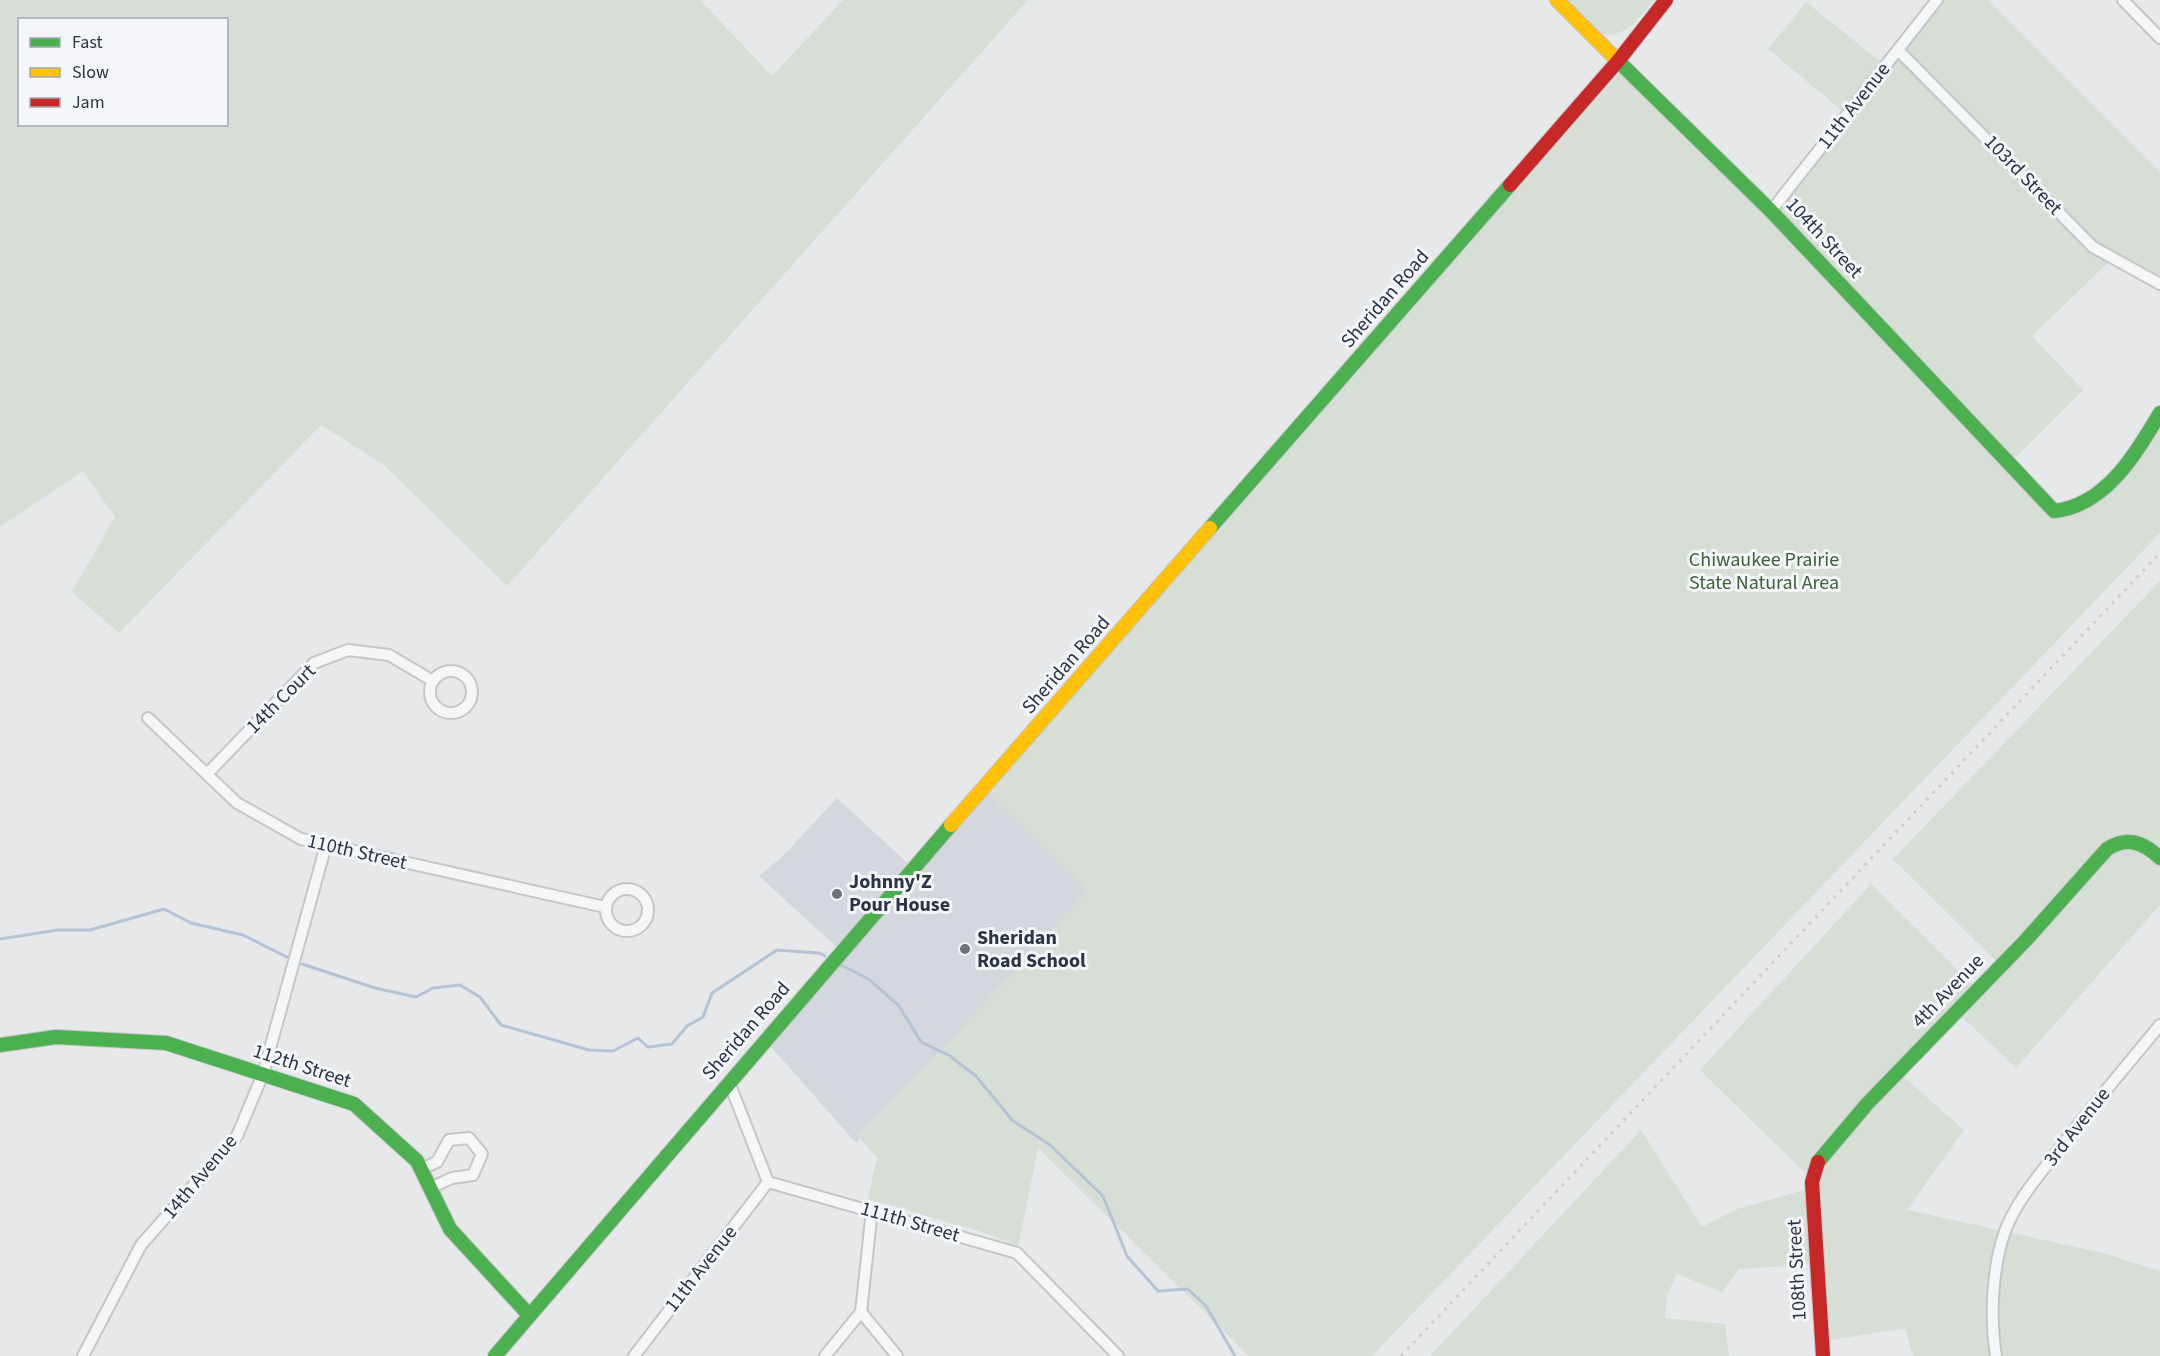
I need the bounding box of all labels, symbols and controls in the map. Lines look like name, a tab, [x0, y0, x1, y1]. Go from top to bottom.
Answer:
legend	[18, 18, 228, 126]
text: Fast	[72, 30, 103, 55]
street label: 11th Avenue	[1811, 57, 1897, 155]
text: Slow	[72, 60, 109, 85]
text: Jam	[72, 90, 105, 115]
street label: 103rd Street	[1978, 129, 2069, 221]
street label: 104th Street	[1779, 191, 1869, 285]
street label: Sheridan Road	[1334, 244, 1436, 354]
park label: Chiwaukee Prairie State Natural Area	[1689, 546, 1839, 597]
street label: Sheridan Road	[1015, 610, 1117, 720]
street label: 14th Court	[240, 658, 322, 740]
street label: 110th Street	[304, 827, 410, 877]
place label: Johnny'Z Pour House	[849, 868, 950, 919]
marker: Johnny'Z Pour House	[830, 887, 844, 901]
place label: Sheridan Road School	[977, 924, 1086, 975]
marker: Sheridan Road School	[958, 942, 972, 956]
street label: 4th Avenue	[1906, 948, 1990, 1034]
street label: Sheridan Road	[695, 976, 797, 1086]
street label: 112th Street	[249, 1037, 355, 1095]
street label: 3rd Avenue	[2037, 1082, 2117, 1172]
street label: 14th Avenue	[156, 1128, 244, 1226]
street label: 111th Street	[857, 1195, 963, 1250]
street label: 108th Street	[1780, 1218, 1814, 1321]
street label: 11th Avenue	[658, 1220, 744, 1318]

